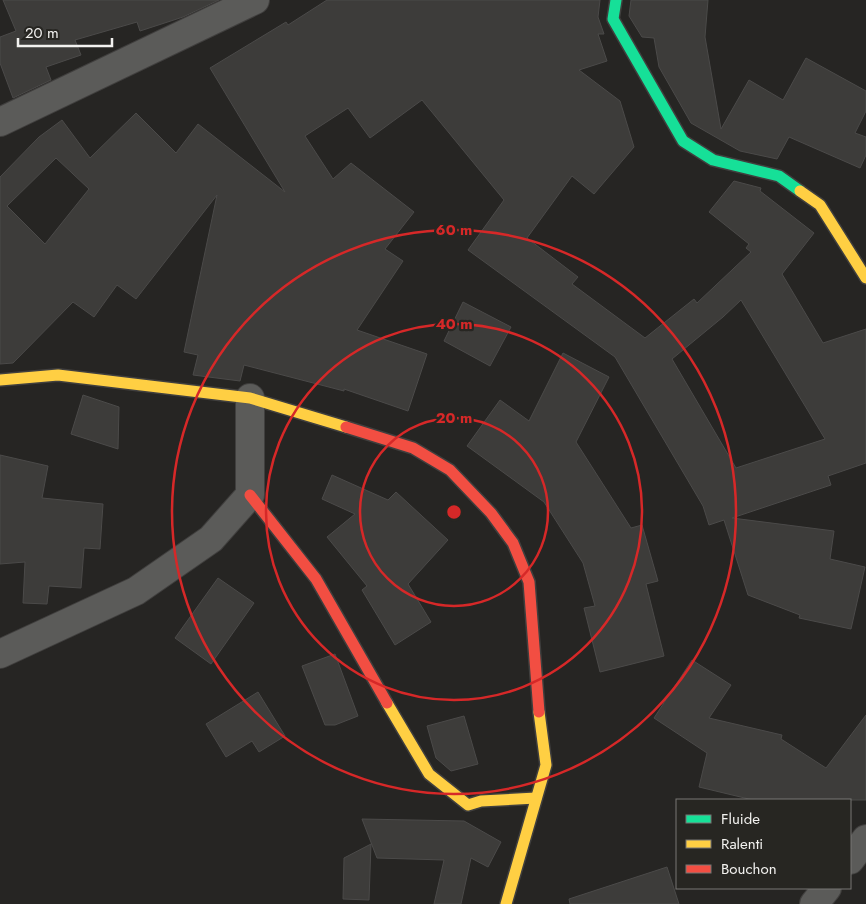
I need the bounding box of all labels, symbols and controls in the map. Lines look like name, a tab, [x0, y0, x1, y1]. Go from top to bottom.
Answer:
scale bar	[18, 15, 111, 47]
text: 20 m	[25, 22, 59, 44]
text: 60 m	[436, 219, 472, 241]
text: 40 m	[435, 313, 473, 335]
text: 20 m	[436, 407, 472, 429]
centre of rings	[445, 503, 463, 521]
legend	[676, 799, 851, 889]
text: Fluide	[721, 808, 760, 830]
text: Ralenti	[721, 833, 763, 855]
text: Bouchon	[721, 858, 777, 880]

